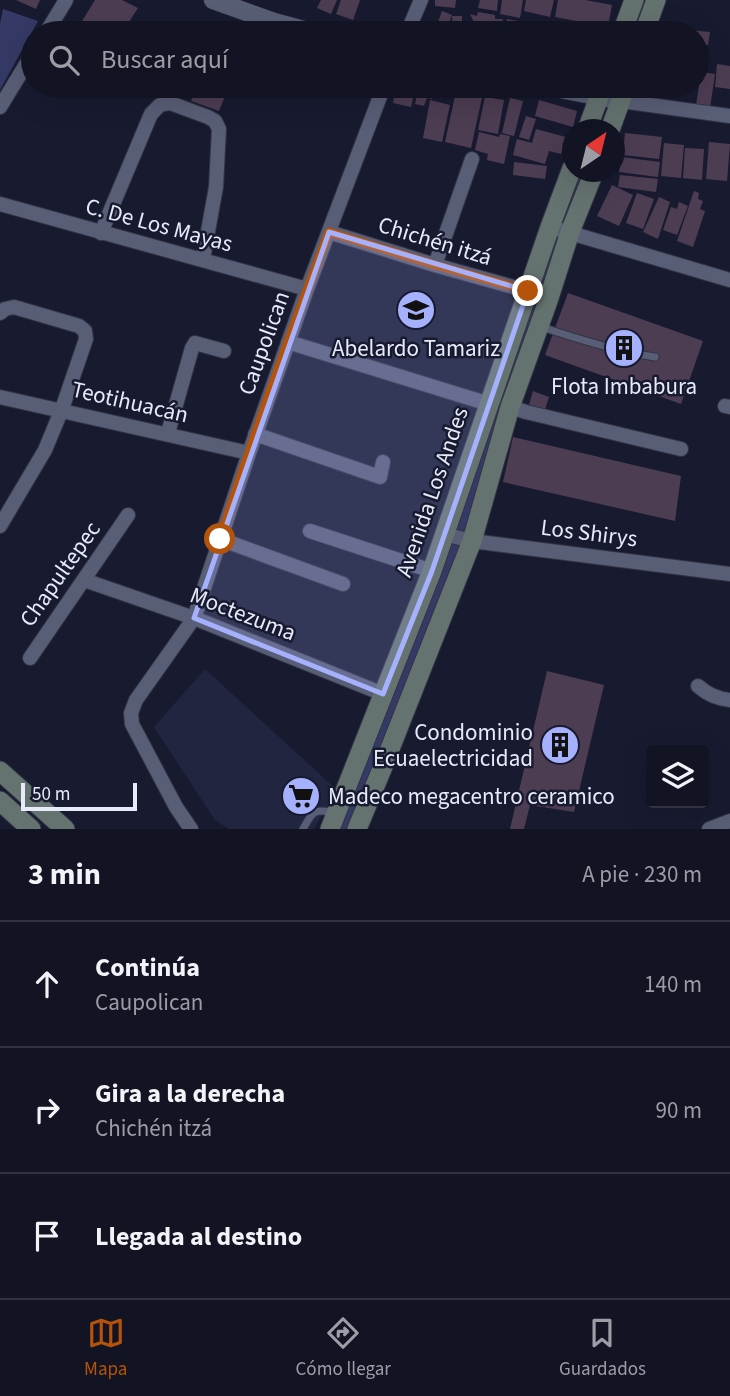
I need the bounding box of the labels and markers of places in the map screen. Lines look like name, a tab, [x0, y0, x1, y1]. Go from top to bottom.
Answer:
school or university icon: Abelardo Tamariz	[395, 289, 437, 331]
building icon: Flota Imbabura	[603, 327, 645, 369]
place label: Abelardo Tamariz	[332, 332, 500, 365]
place label: Flota Imbabura	[551, 370, 697, 403]
place label: Condominio Ecuaelectricidad	[373, 716, 533, 775]
building icon: Condominio Ecuaelectricidad	[539, 724, 581, 766]
supermarket icon: Madeco megacentro ceramico	[280, 775, 322, 817]
place label: Madeco megacentro ceramico	[328, 780, 615, 813]

